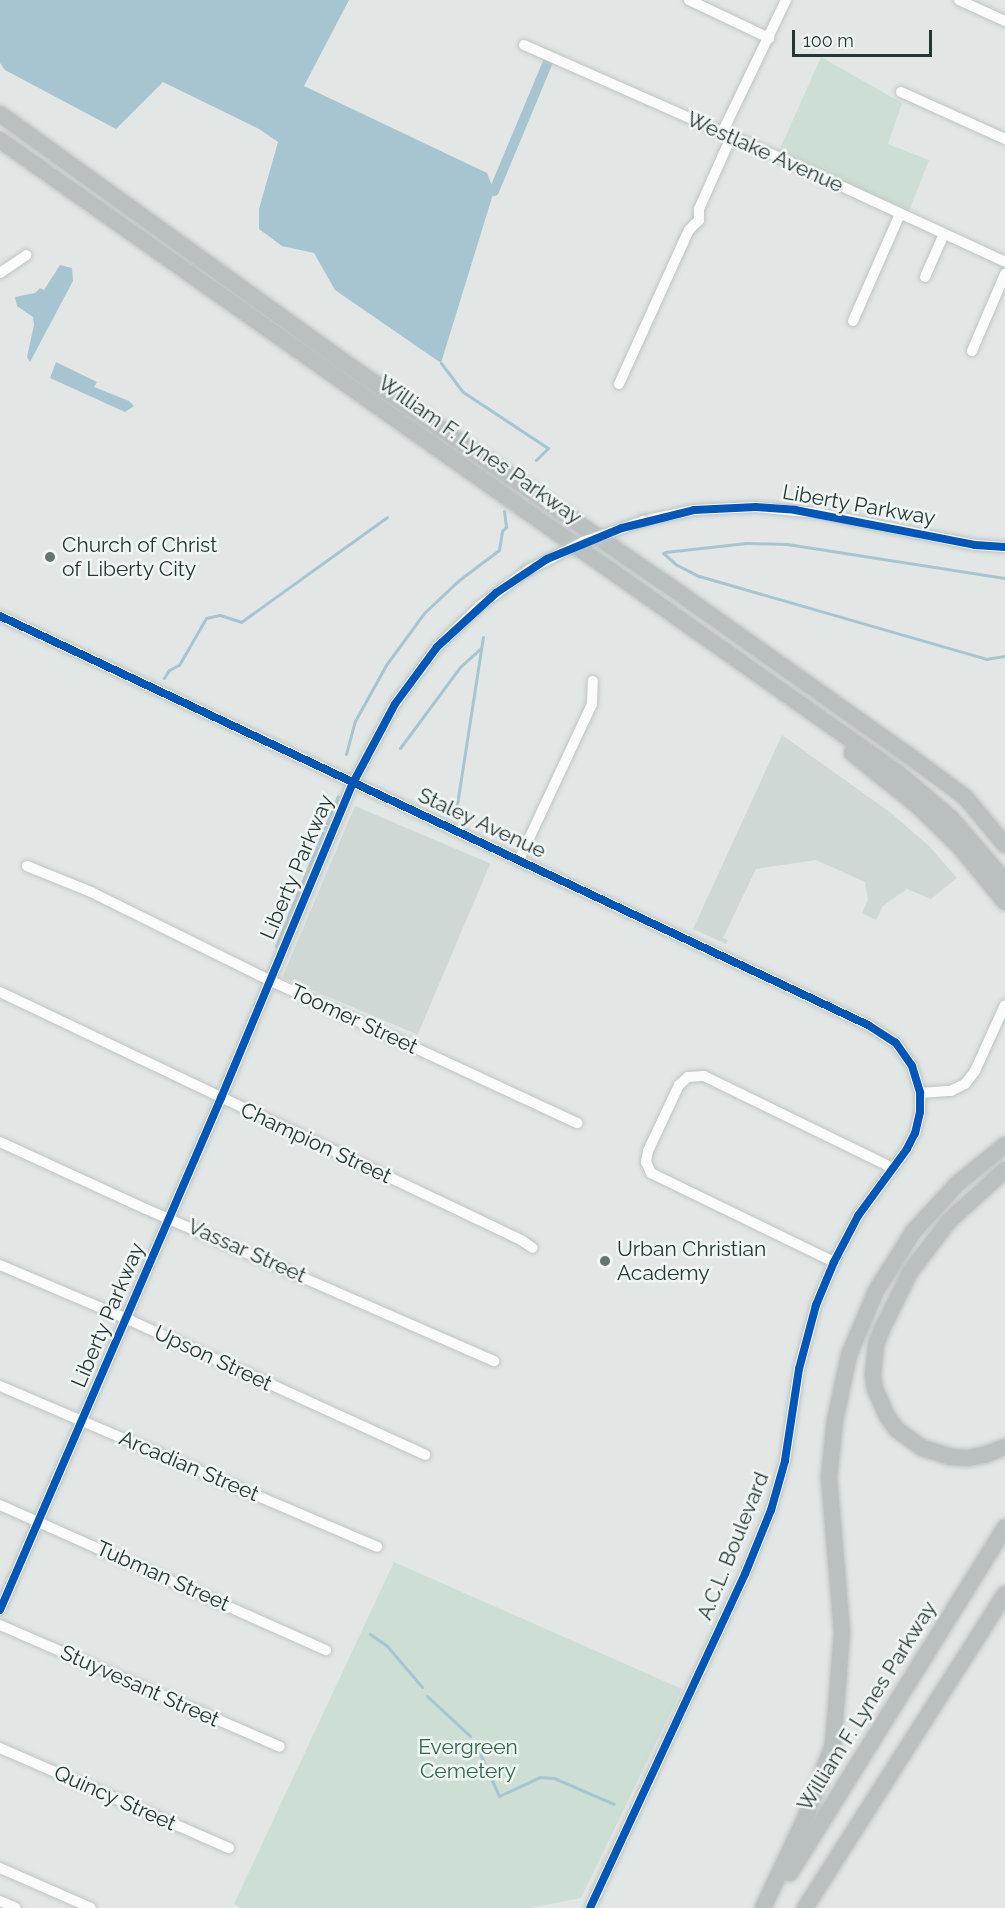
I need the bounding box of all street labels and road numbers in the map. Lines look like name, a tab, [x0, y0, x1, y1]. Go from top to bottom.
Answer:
street label: Westlake Avenue	[683, 106, 847, 198]
street label: William F. Lynes Parkway	[373, 370, 587, 530]
street label: Liberty Parkway	[780, 479, 938, 531]
street label: Staley Avenue	[414, 782, 550, 864]
street label: Liberty Parkway	[255, 791, 339, 943]
street label: Toomer Street	[286, 978, 422, 1060]
street label: Champion Street	[237, 1097, 395, 1189]
street label: Vassar Street	[184, 1214, 310, 1288]
street label: Liberty Parkway	[66, 1239, 150, 1391]
street label: Upson Street	[150, 1320, 276, 1396]
street label: Arcadian Street	[115, 1425, 263, 1507]
street label: A.C.L. Boulevard	[692, 1469, 774, 1623]
street label: Tubman Street	[93, 1535, 233, 1617]
street label: William F. Lynes Parkway	[792, 1596, 942, 1816]
street label: Stuyvesant Street	[57, 1640, 223, 1732]
street label: Quincy Street	[50, 1760, 180, 1836]

